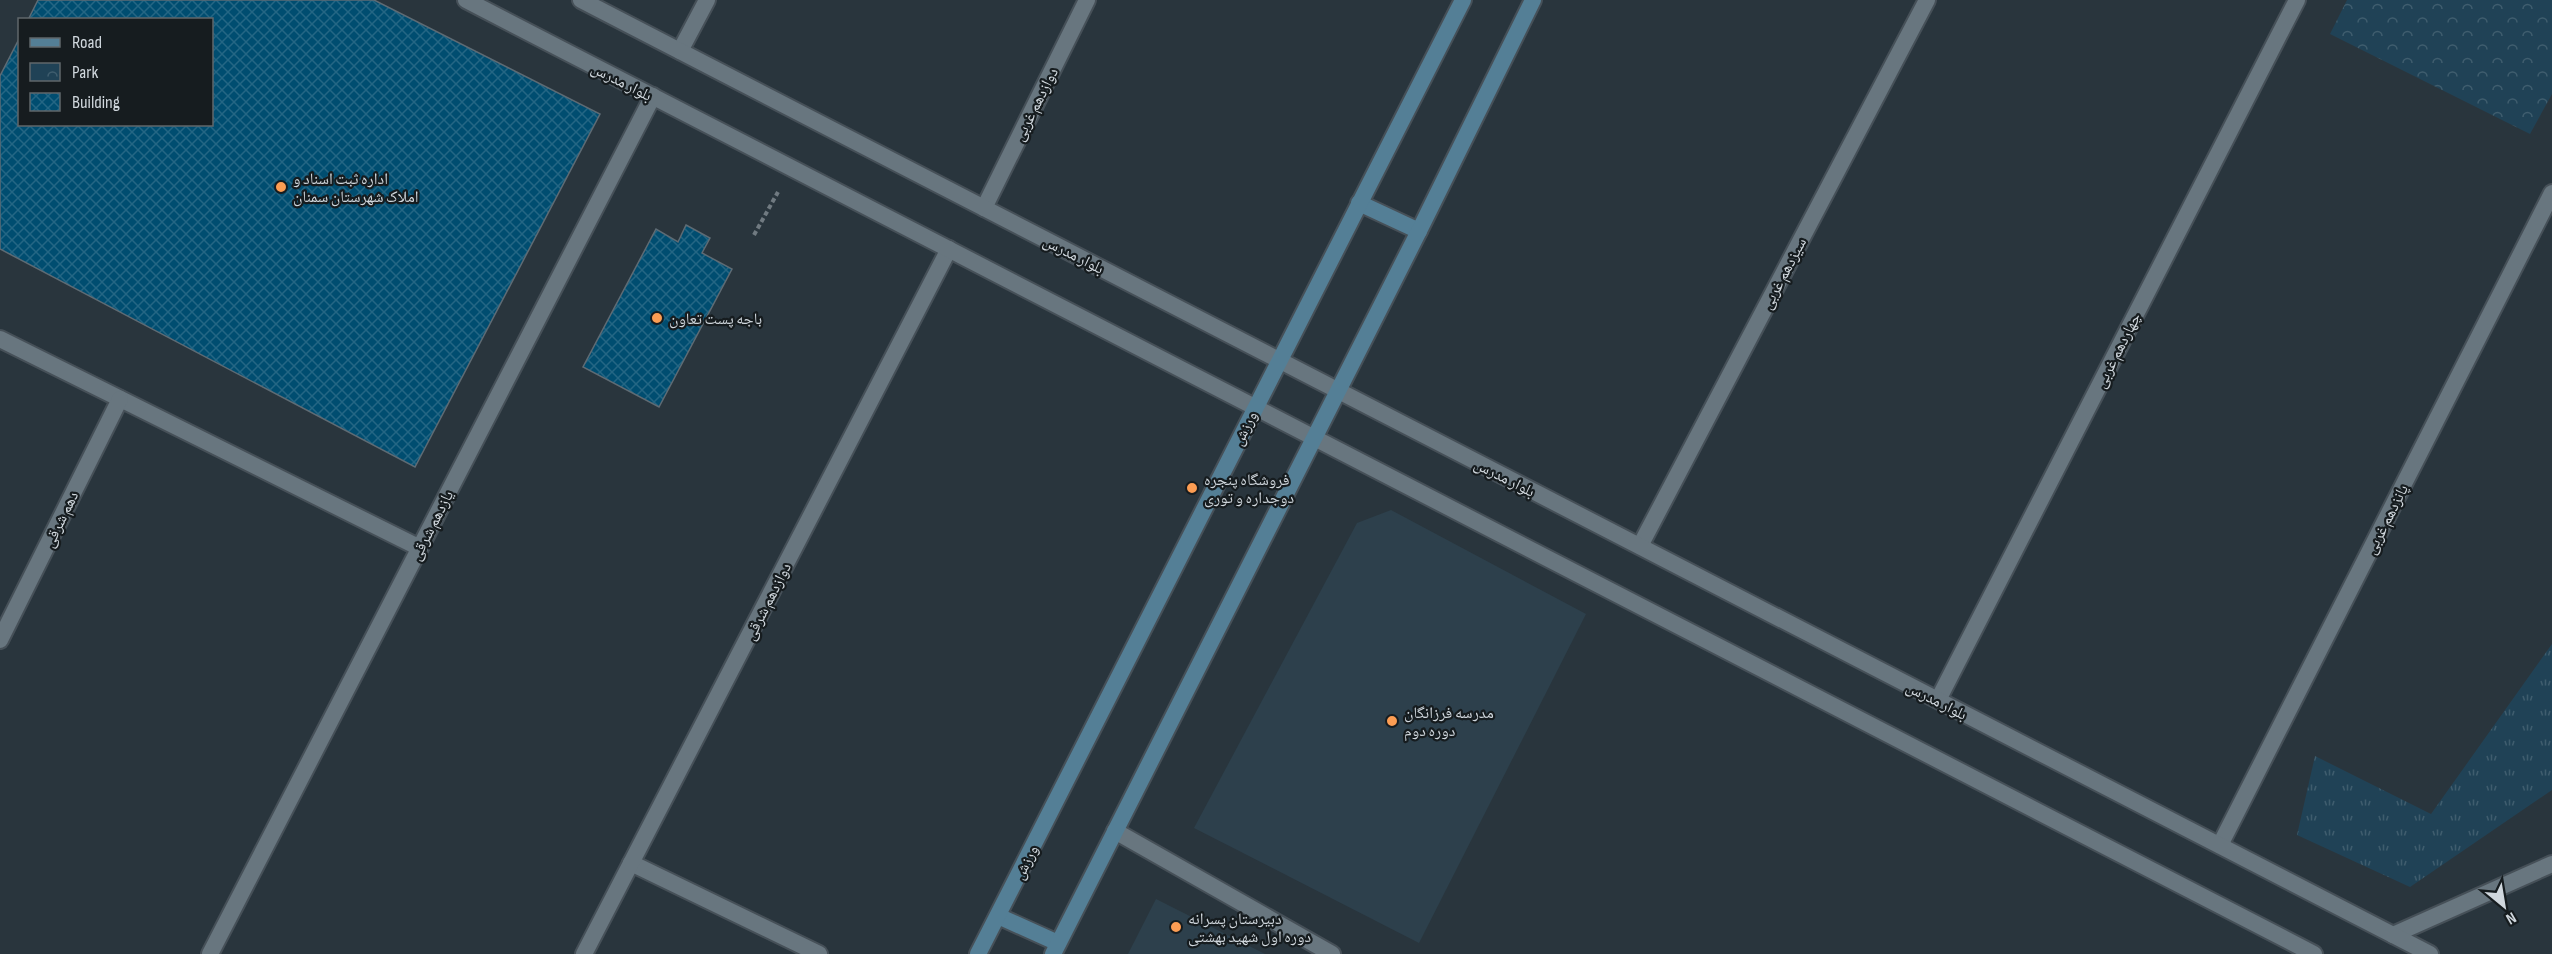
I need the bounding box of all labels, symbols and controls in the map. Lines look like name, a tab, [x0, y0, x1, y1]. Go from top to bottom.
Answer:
legend	[18, 18, 213, 126]
text: Road	[72, 32, 102, 53]
street label: بلوار مدرس	[588, 59, 655, 106]
text: Park	[72, 62, 98, 83]
street label: دوازدهم غربی	[1010, 65, 1063, 145]
text: Building	[72, 92, 120, 113]
place label: اداره ثبت اسناد و املاک شهرستان سمنان	[293, 170, 419, 207]
marker: اداره ثبت اسناد و املاک شهرستان سمنان	[274, 180, 288, 194]
street label: بلوار مدرس	[1040, 232, 1107, 279]
street label: سیزدهم غربی	[1758, 235, 1811, 313]
place label: باجه پست تعاون	[669, 310, 762, 329]
street label: چهاردهم غربی	[2091, 310, 2145, 392]
marker: باجه پست تعاون	[650, 311, 664, 325]
street label: ورزش	[1229, 408, 1262, 449]
street label: بلوار مدرس	[1471, 455, 1538, 502]
place label: فروشگاه پنجره دوجداره و توری	[1204, 471, 1294, 508]
marker: فروشگاه پنجره دوجداره و توری	[1185, 481, 1199, 495]
street label: پانزدهم غربی	[2362, 481, 2413, 558]
street label: یازدهم شرقی	[407, 487, 458, 564]
street label: دهم شرقی	[40, 488, 83, 551]
street label: دوازدهم شرقی	[741, 560, 796, 644]
street label: بلوار مدرس	[1903, 678, 1970, 725]
place label: مدرسه فرزانگان دوره دوم	[1404, 704, 1494, 741]
marker: مدرسه فرزانگان دوره دوم	[1385, 714, 1399, 728]
street label: ورزش	[1010, 842, 1043, 883]
north arrow	[2474, 876, 2534, 936]
text: N	[2502, 907, 2519, 928]
place label: دبیرستان پسرانه دوره اول شهید بهشتی	[1188, 910, 1311, 947]
marker: دبیرستان پسرانه دوره اول شهید بهشتی	[1169, 920, 1183, 934]

